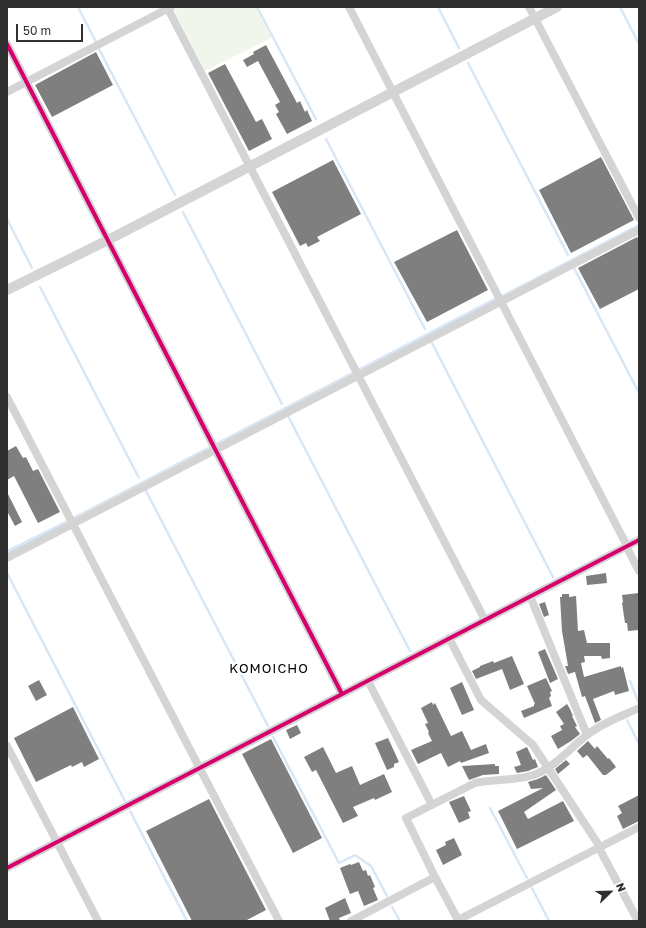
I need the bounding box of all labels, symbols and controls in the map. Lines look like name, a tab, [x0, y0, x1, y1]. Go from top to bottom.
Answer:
scale bar	[18, 16, 85, 42]
text: 50 m	[23, 23, 51, 38]
district label: KOMOICHO	[229, 661, 309, 677]
north arrow	[590, 872, 630, 912]
text: N	[614, 881, 629, 894]

